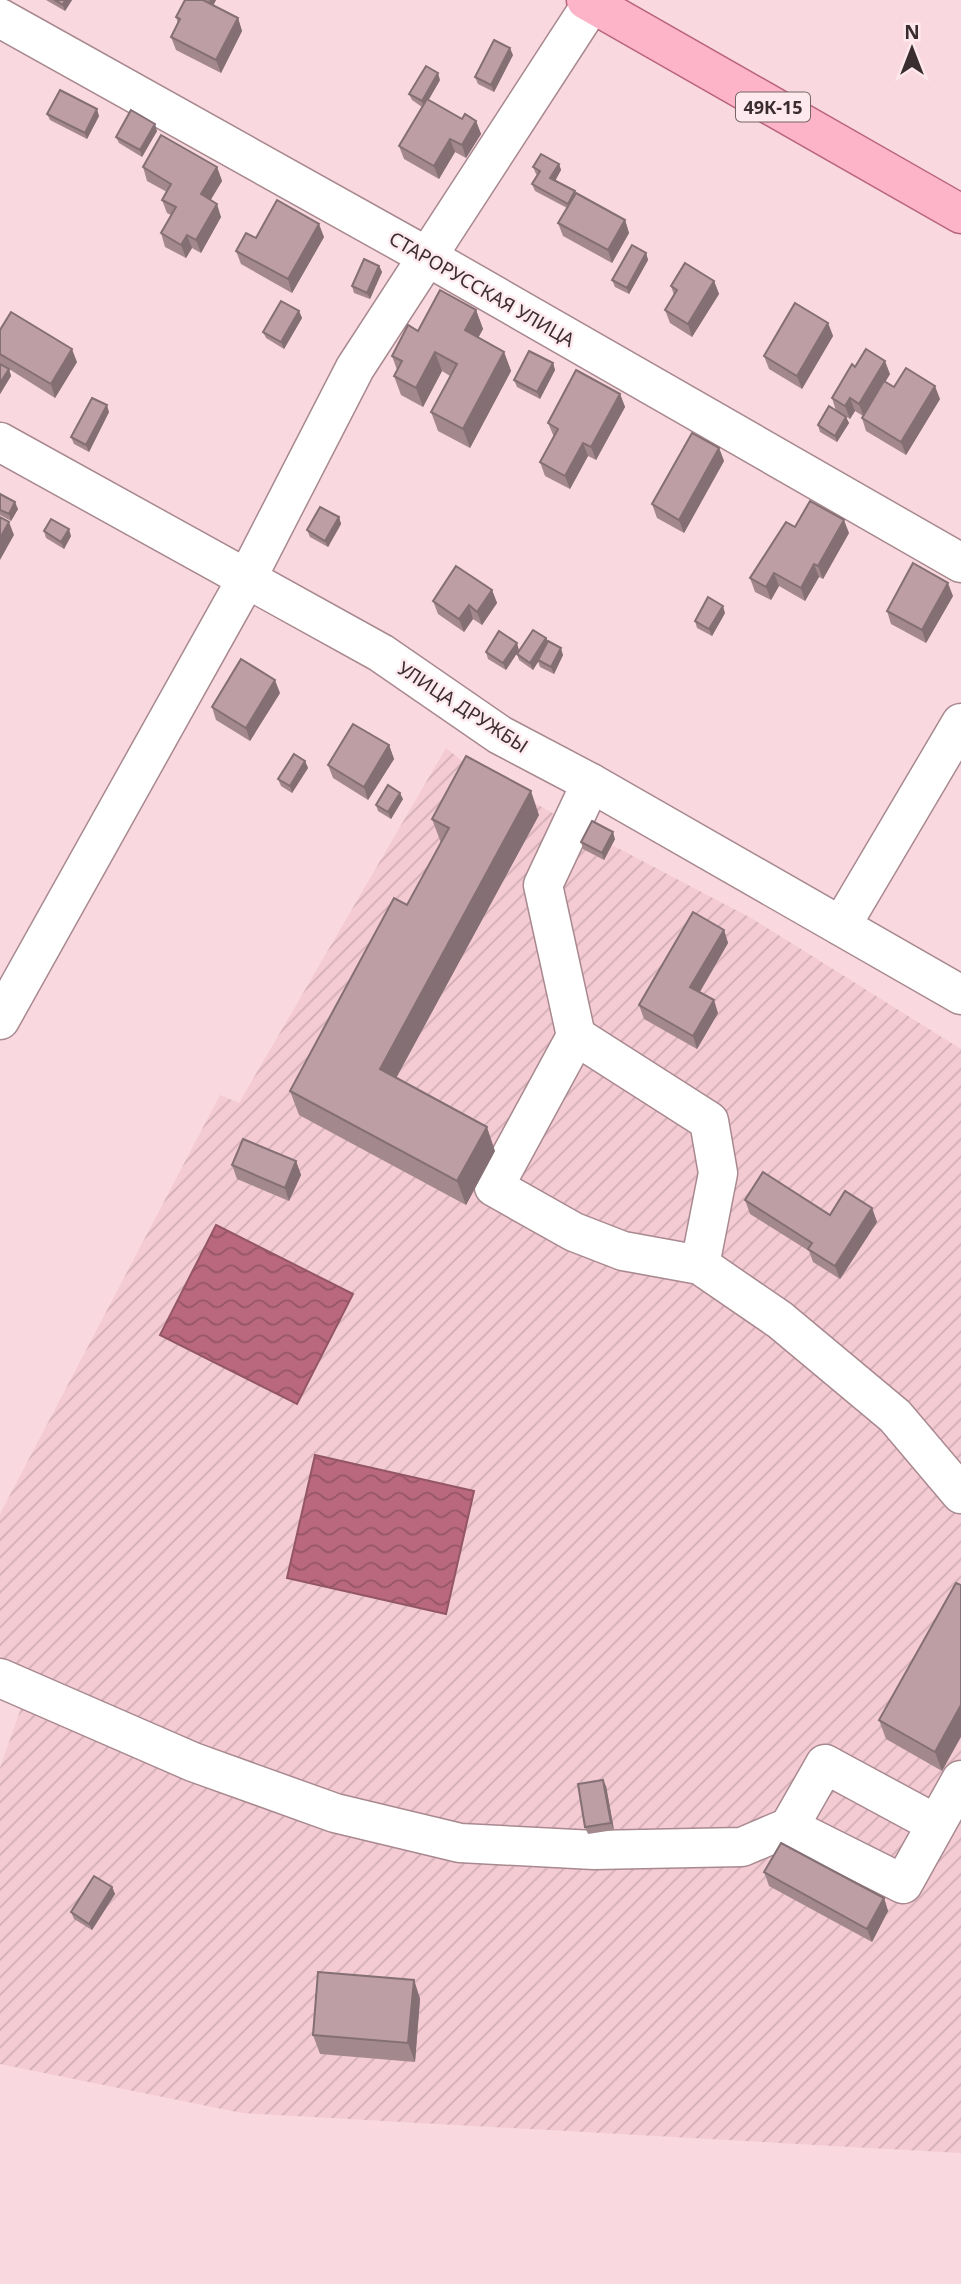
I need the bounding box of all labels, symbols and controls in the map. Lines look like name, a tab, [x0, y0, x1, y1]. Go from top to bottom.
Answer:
north arrow	[877, 14, 947, 84]
text: N	[904, 19, 920, 45]
road number: 49К-15	[736, 92, 810, 122]
street label: СТАРОРУССКАЯ УЛИЦА	[384, 225, 580, 353]
street label: УЛИЦА ДРУЖБЫ	[393, 655, 533, 759]

